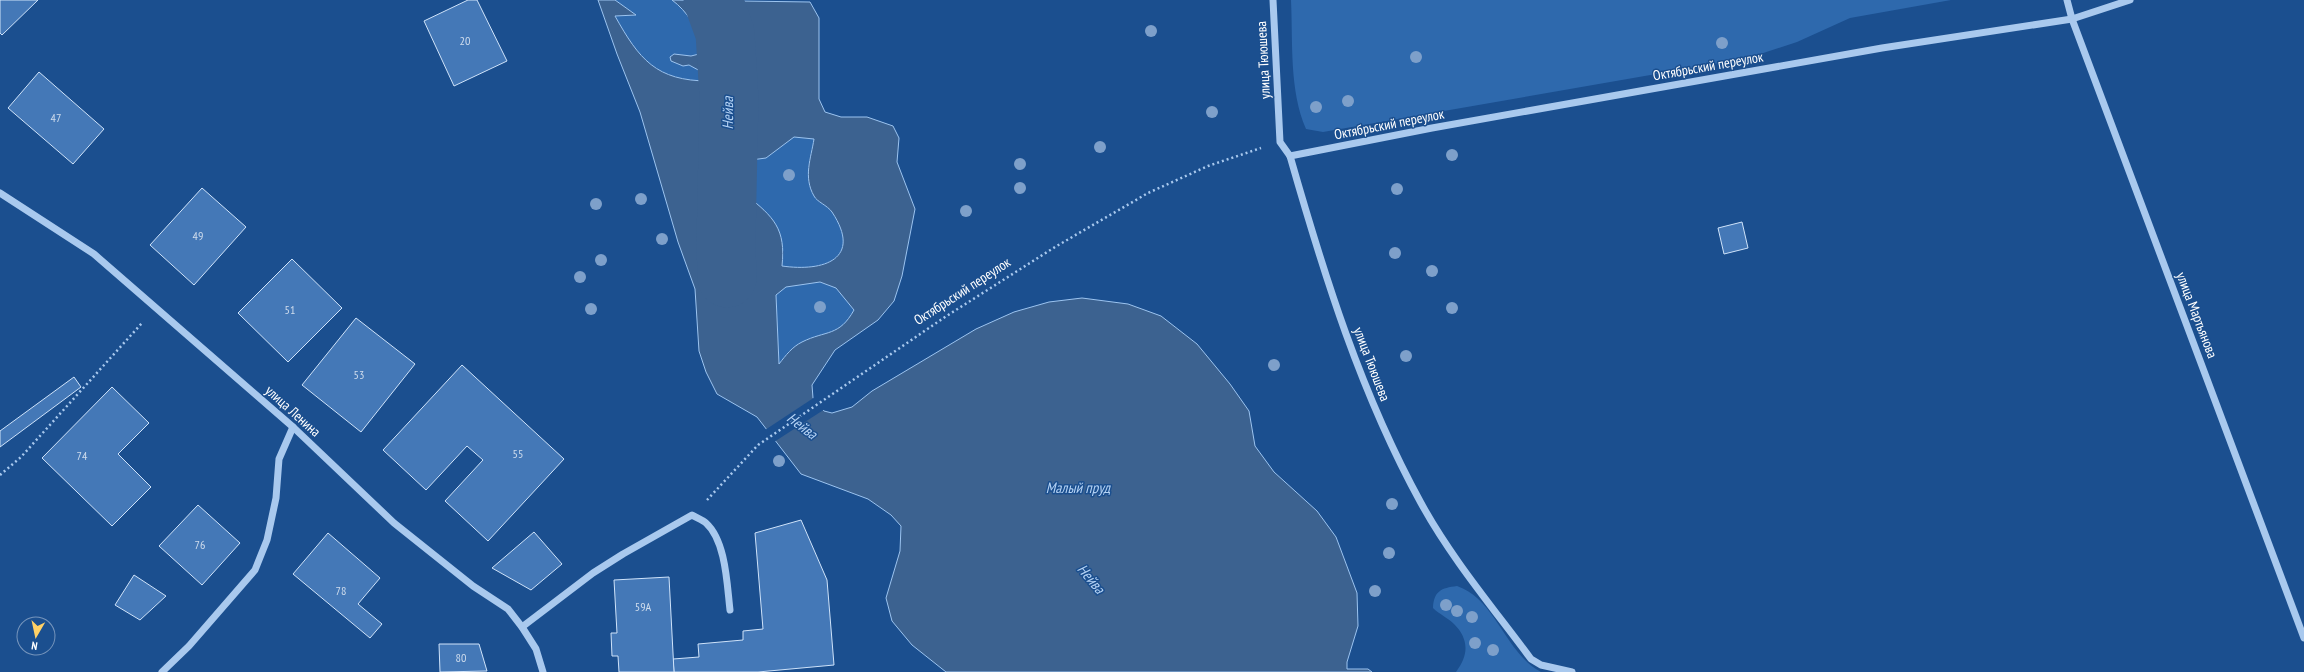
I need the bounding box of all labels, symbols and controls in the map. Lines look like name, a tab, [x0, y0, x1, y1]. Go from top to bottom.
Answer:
street label: улица Тююшева	[1252, 21, 1274, 99]
house number: 20	[460, 33, 470, 48]
street label: Октябрьский переулок	[1651, 47, 1765, 85]
water label: Нейва	[718, 96, 737, 129]
street label: Октябрьский переулок	[1332, 104, 1446, 143]
house number: 47	[51, 110, 61, 125]
house number: 49	[193, 228, 203, 243]
street label: Октябрьский переулок	[910, 253, 1014, 329]
street label: улица Мартьянова	[2172, 269, 2222, 361]
house number: 51	[285, 302, 295, 317]
street label: улица Тююшева	[1350, 324, 1394, 404]
house number: 53	[354, 367, 364, 382]
street label: улица Ленина	[262, 381, 324, 441]
water label: Нейва	[783, 408, 822, 444]
house number: 55	[513, 446, 523, 461]
house number: 74	[77, 448, 88, 463]
water label: Малый пруд	[1046, 478, 1112, 497]
house number: 76	[195, 537, 205, 552]
water label: Нейва	[1074, 560, 1110, 598]
house number: 78	[336, 583, 346, 598]
house number: 59А	[635, 599, 652, 614]
north arrow	[16, 616, 56, 656]
text: N	[30, 638, 38, 653]
house number: 80	[456, 650, 466, 665]

